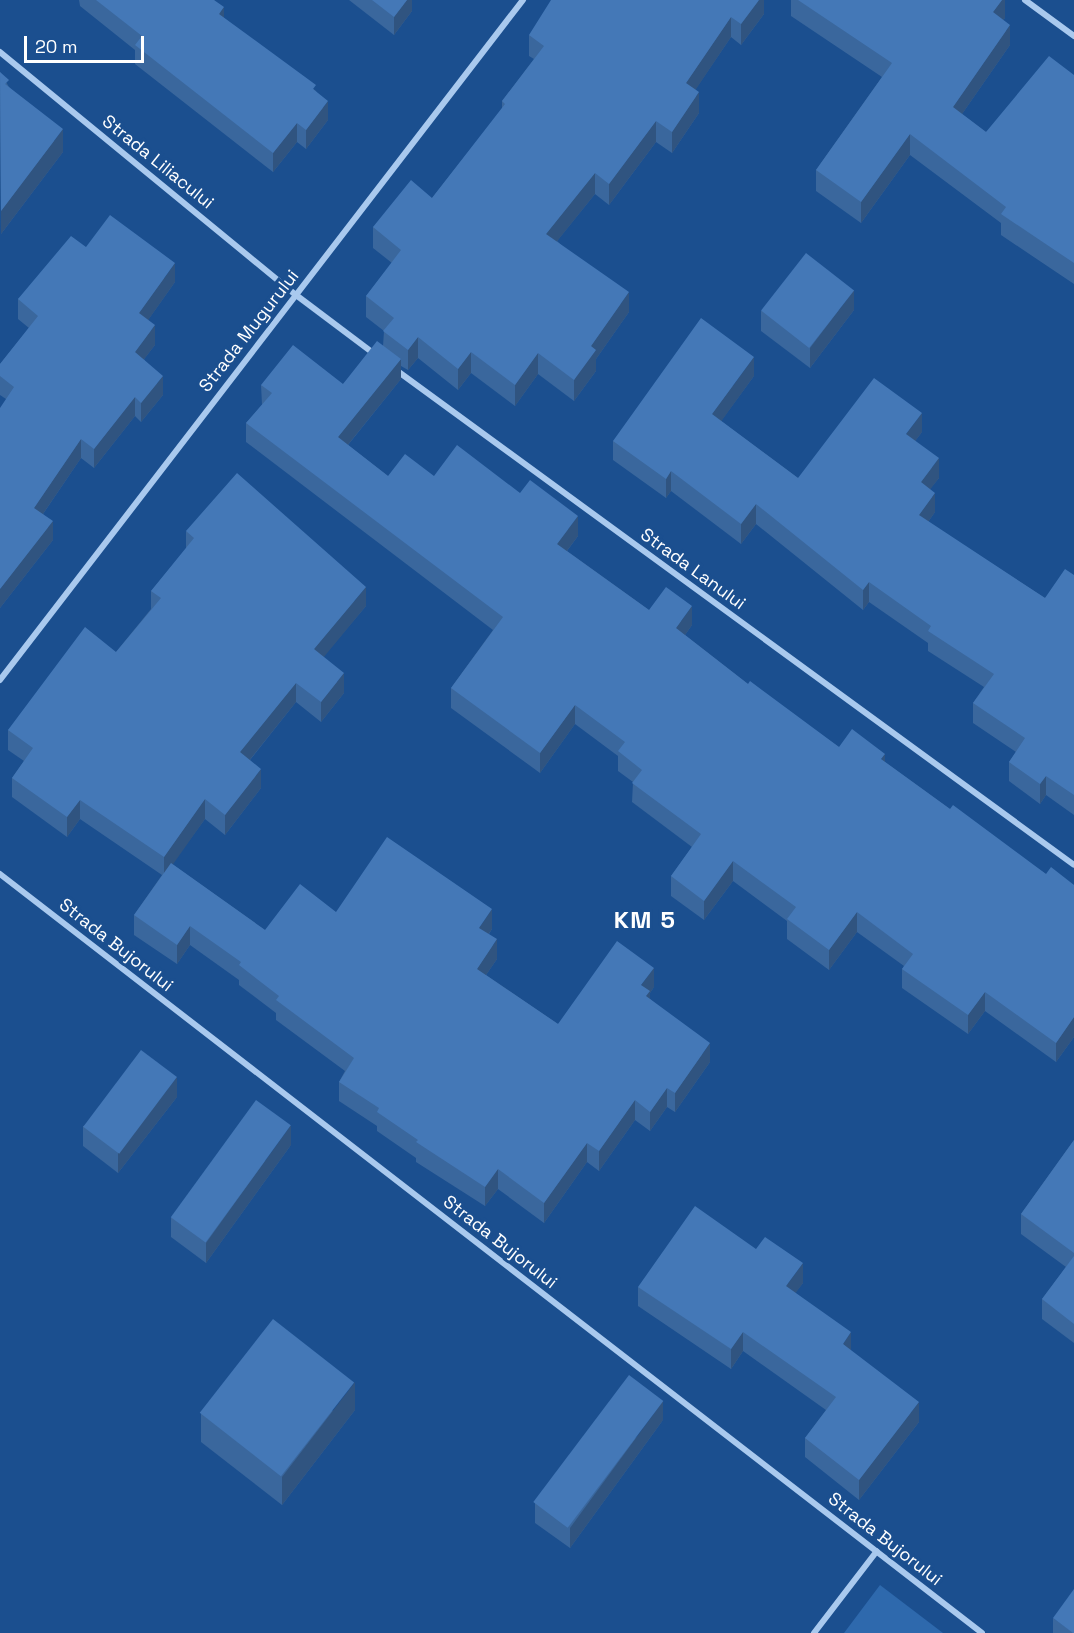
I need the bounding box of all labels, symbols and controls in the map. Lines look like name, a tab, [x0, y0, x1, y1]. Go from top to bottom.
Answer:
scale bar	[27, 24, 147, 62]
text: 20 m	[35, 35, 78, 58]
street label: Strada Liliacului	[98, 110, 218, 214]
street label: Strada Mugurului	[195, 266, 303, 396]
street label: Strada Lanului	[636, 524, 750, 614]
street label: Strada Bujorului	[55, 894, 177, 996]
district label: KM 5	[614, 906, 676, 934]
street label: Strada Bujorului	[439, 1191, 561, 1293]
street label: Strada Bujorului	[824, 1488, 946, 1590]

